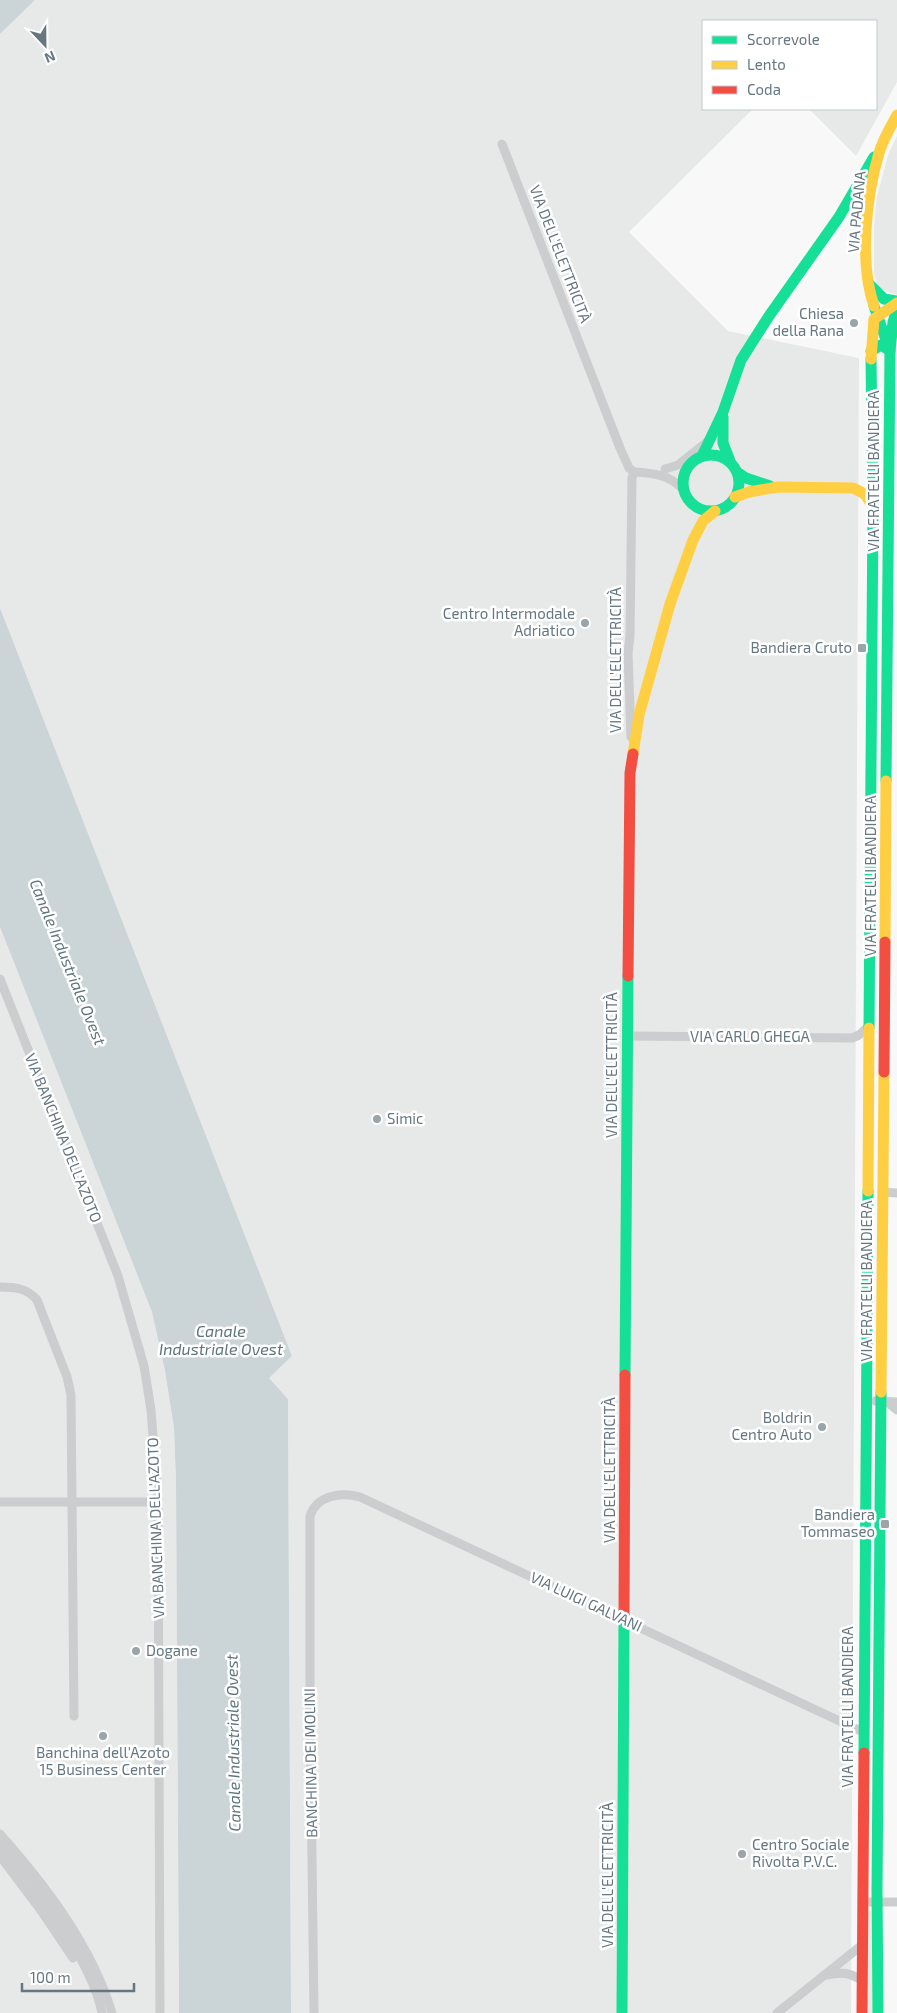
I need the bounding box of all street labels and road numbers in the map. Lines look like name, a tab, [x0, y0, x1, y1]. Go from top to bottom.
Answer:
street label: VIA PADANA	[843, 170, 869, 254]
street label: VIA DELL'ELETTRICITÀ	[526, 182, 596, 326]
street label: VIA FRATELLI BANDIERA	[864, 390, 882, 552]
street label: VIA DELL'ELETTRICITÀ	[606, 586, 624, 733]
street label: VIA FRATELLI BANDIERA	[861, 795, 879, 957]
street label: VIA DELL'ELETTRICITÀ	[602, 991, 620, 1138]
street label: VIA CARLO GHEGA	[690, 1027, 811, 1045]
street label: VIA BANCHINA DELL'AZOTO	[22, 1050, 106, 1225]
street label: VIA FRATELLI BANDIERA	[857, 1200, 875, 1362]
street label: VIA DELL'ELETTRICITÀ	[600, 1396, 618, 1543]
street label: VIA BANCHINA DELL'AZOTO	[143, 1437, 167, 1619]
street label: VIA LUIGI GALVANI	[528, 1567, 645, 1635]
street label: VIA FRATELLI BANDIERA	[838, 1626, 856, 1788]
street label: BANCHINA DEI MOLINI	[300, 1688, 320, 1838]
street label: VIA DELL'ELETTRICITÀ	[598, 1801, 616, 1948]

